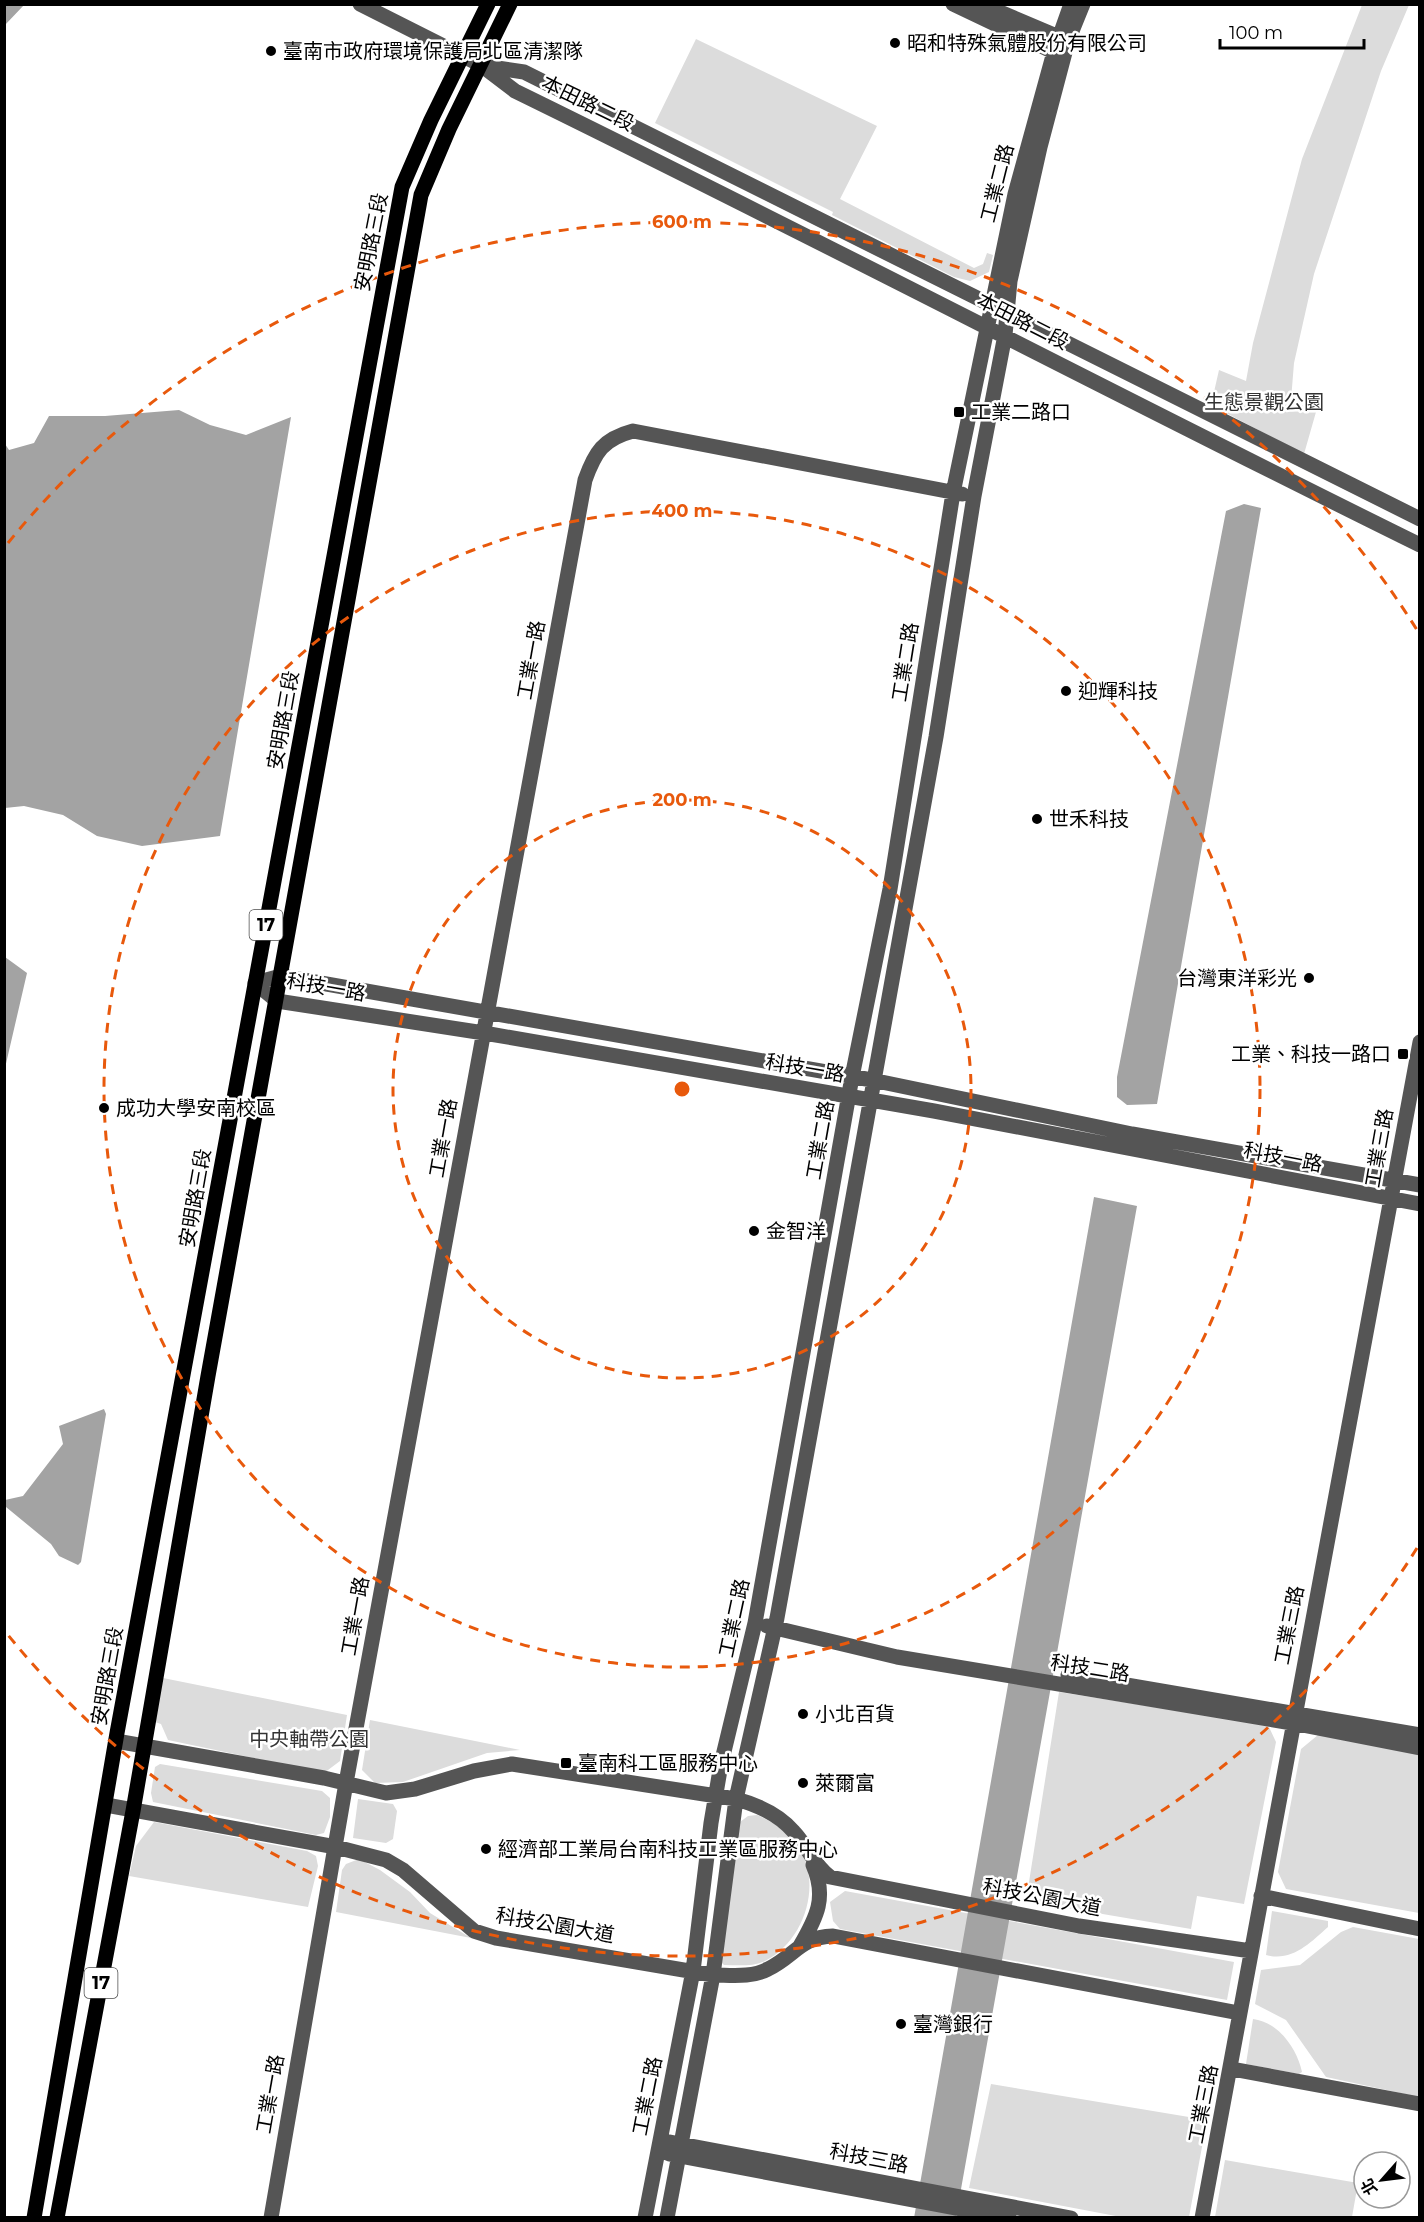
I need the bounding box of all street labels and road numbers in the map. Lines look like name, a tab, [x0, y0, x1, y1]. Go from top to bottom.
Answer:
street label: 本田路二段	[538, 70, 638, 136]
street label: 工業二路	[976, 141, 1018, 225]
street label: 安明路三段	[350, 191, 392, 293]
street label: 本田路二段	[973, 288, 1073, 354]
street label: 工業一路	[512, 619, 550, 701]
street label: 工業二路	[887, 621, 923, 703]
street label: 安明路三段	[262, 669, 304, 771]
road number: 17	[250, 910, 282, 940]
street label: 科技一路	[285, 968, 367, 1006]
street label: 科技一路	[764, 1049, 846, 1087]
street label: 工業一路	[424, 1097, 462, 1179]
street label: 工業二路	[801, 1099, 839, 1181]
street label: 工業三路	[1360, 1107, 1398, 1189]
street label: 科技一路	[1241, 1138, 1325, 1176]
street label: 安明路三段	[174, 1147, 216, 1249]
street label: 工業一路	[336, 1575, 374, 1657]
street label: 工業二路	[714, 1576, 754, 1660]
street label: 工業三路	[1270, 1583, 1308, 1667]
street label: 安明路三段	[86, 1625, 128, 1727]
street label: 科技二路	[1049, 1650, 1131, 1686]
street label: 科技公園大道	[981, 1874, 1103, 1920]
street label: 科技公園大道	[494, 1903, 616, 1947]
road number: 17	[84, 1968, 118, 1998]
street label: 工業一路	[251, 2053, 289, 2135]
street label: 工業二路	[628, 2054, 666, 2138]
street label: 工業三路	[1184, 2062, 1222, 2146]
street label: 科技三路	[827, 2139, 911, 2177]

